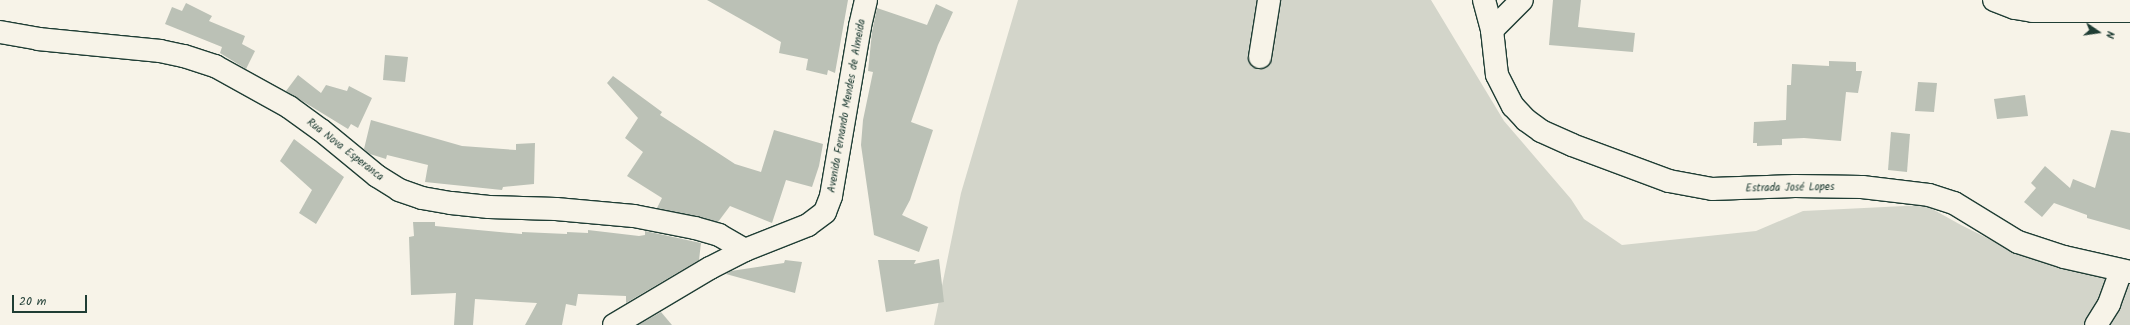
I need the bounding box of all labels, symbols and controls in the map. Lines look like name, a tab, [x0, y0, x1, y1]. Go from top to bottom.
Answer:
north arrow	[2078, 12, 2118, 52]
street label: Avenida Fernando Mendes de Almeida	[825, 18, 869, 194]
text: N	[2100, 29, 2119, 40]
street label: Rua Nova Esperanca	[304, 116, 386, 184]
street label: Estrada José Lopes	[1745, 181, 1835, 195]
scale bar	[14, 287, 89, 313]
text: 20 m	[19, 292, 46, 311]

